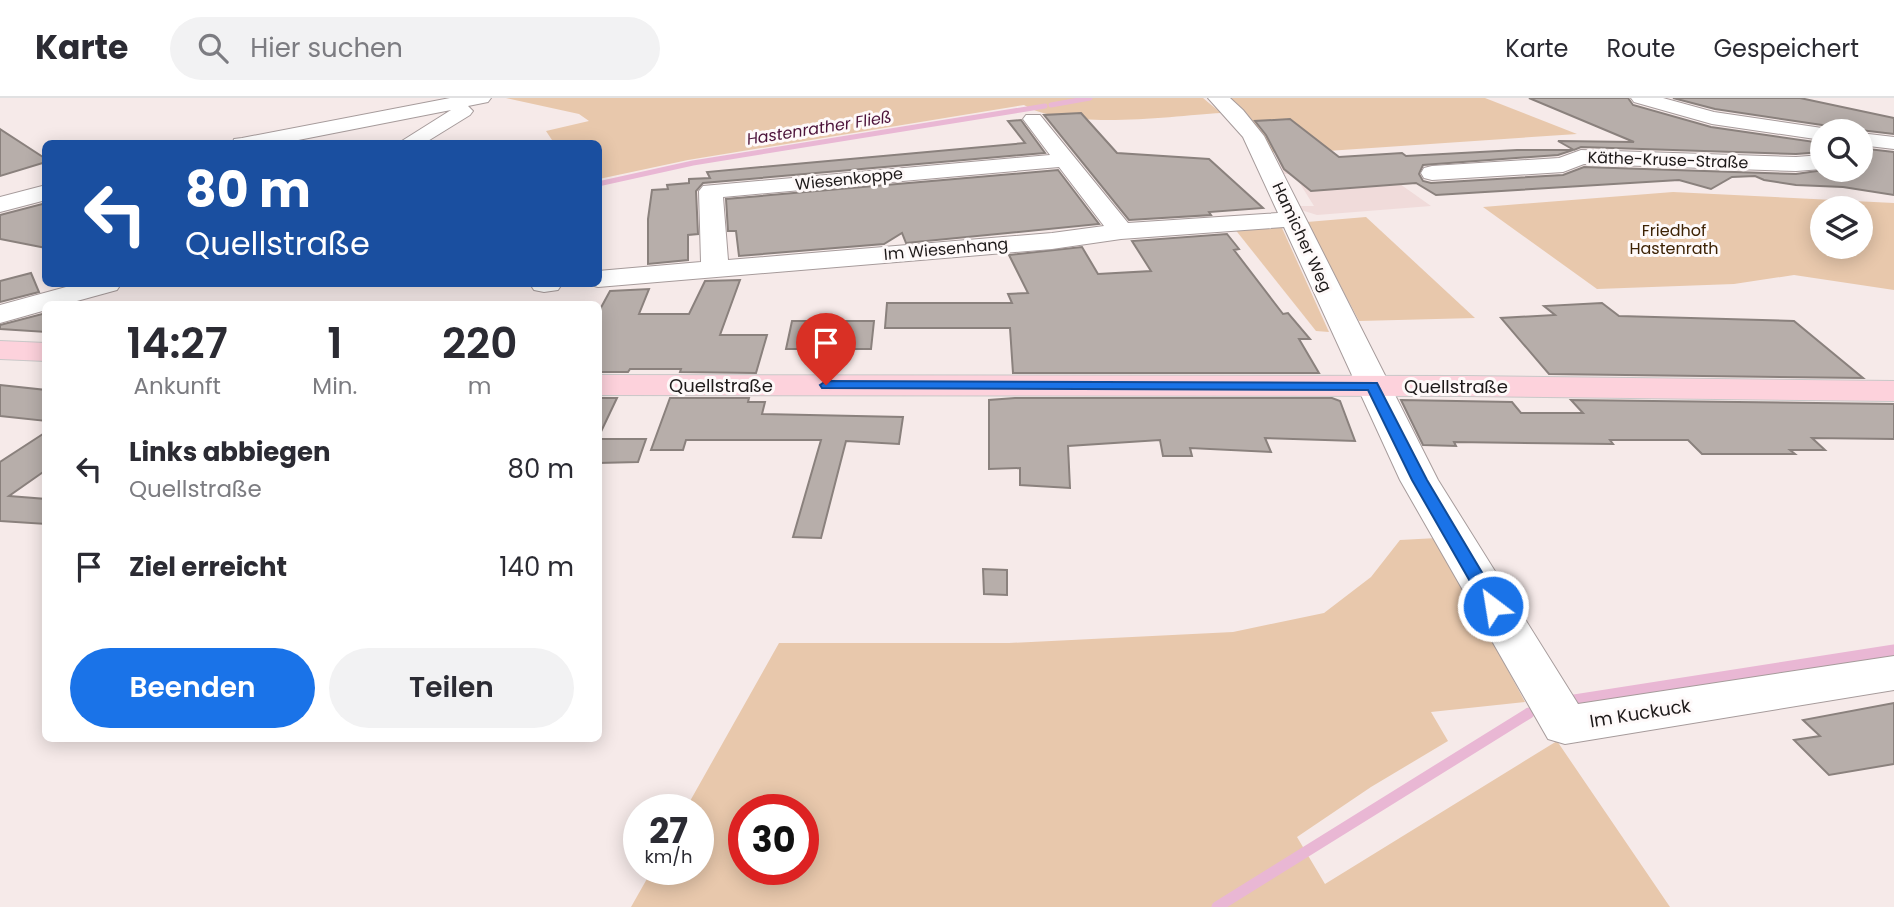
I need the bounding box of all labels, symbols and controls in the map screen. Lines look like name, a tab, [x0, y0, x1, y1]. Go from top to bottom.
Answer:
search box	[170, 17, 660, 80]
text: Karte	[35, 24, 128, 71]
icon: search	[194, 29, 232, 67]
text: Hier suchen	[250, 30, 403, 66]
text: Karte	[1505, 32, 1568, 65]
text: Route	[1606, 32, 1675, 65]
text: Gespeichert	[1713, 32, 1859, 65]
water label: Hastenrather Fließ	[745, 105, 893, 151]
map controls	[1810, 119, 1873, 259]
button: search	[1810, 119, 1873, 182]
street label: Käthe-Kruse-Straße	[1587, 146, 1749, 174]
text: 80 m	[185, 156, 311, 224]
street label: Wiesenkoppe	[794, 162, 904, 196]
icon: left	[70, 168, 161, 259]
street label: Hamicher Weg	[1266, 178, 1338, 296]
button: layers	[1810, 196, 1873, 259]
park label: Friedhof Hastenrath	[1629, 219, 1719, 260]
text: Quellstraße	[185, 221, 370, 266]
street label: Im Wiesenhang	[883, 232, 1009, 266]
pin	[796, 313, 856, 385]
text: 14:27	[127, 314, 228, 373]
text: 1	[327, 314, 342, 373]
text: 220	[442, 314, 517, 373]
icon: arrive	[807, 324, 845, 362]
text: Ankunft	[133, 370, 221, 402]
text: Min.	[312, 370, 357, 402]
text: m	[468, 370, 492, 402]
street label: Quellstraße	[669, 373, 773, 398]
street label: Quellstraße	[1404, 374, 1508, 399]
text: Links abbiegen	[129, 434, 331, 470]
icon: left	[70, 450, 108, 488]
text: 80 m	[508, 451, 574, 487]
text: Quellstraße	[129, 473, 262, 505]
icon: arrive	[70, 548, 108, 586]
text: Ziel erreicht	[129, 549, 287, 585]
text: 140 m	[499, 549, 574, 585]
position arrow	[1456, 569, 1530, 643]
button: Beenden	[70, 648, 315, 728]
button: Teilen	[329, 648, 574, 728]
street label: Im Kuckuck	[1588, 693, 1693, 733]
speed limit sign: 30	[728, 794, 819, 885]
text: 27	[649, 806, 688, 855]
text: km/h	[645, 844, 692, 869]

